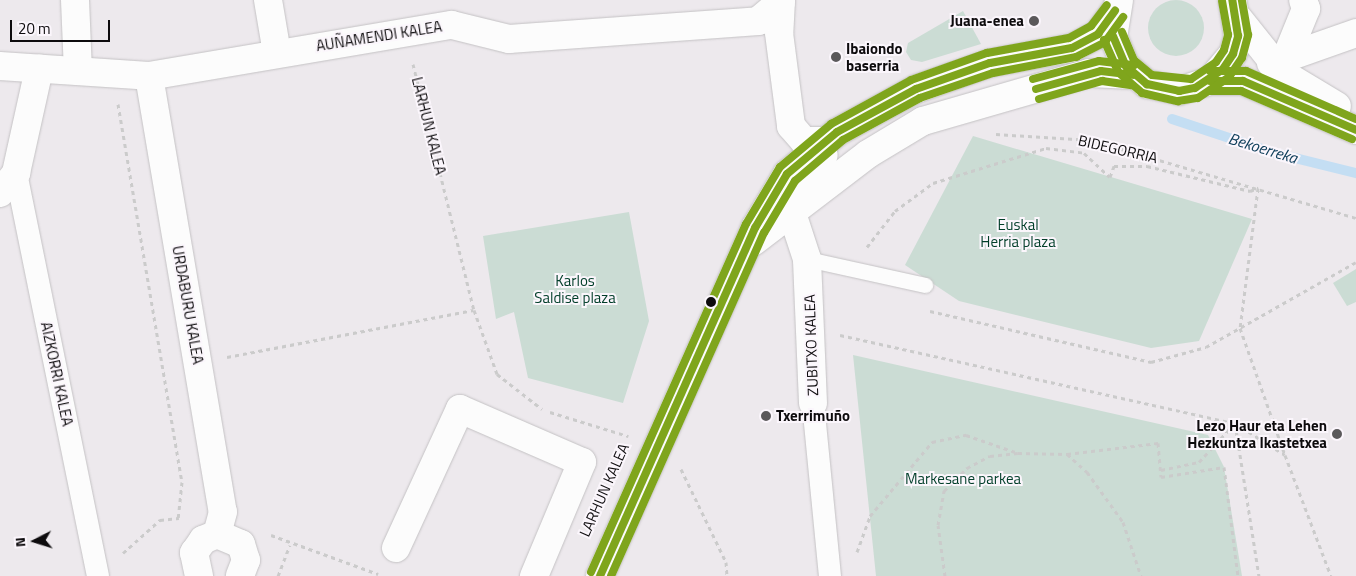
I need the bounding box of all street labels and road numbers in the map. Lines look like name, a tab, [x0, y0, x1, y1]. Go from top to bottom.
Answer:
street label: AUÑAMENDI KALEA	[315, 17, 443, 55]
street label: LARHUN KALEA	[408, 75, 450, 177]
street label: BIDEGORRIA	[1076, 131, 1160, 167]
street label: URDABURU KALEA	[169, 244, 207, 366]
street label: ZUBITXO KALEA	[800, 294, 822, 396]
street label: AIZKORRI KALEA	[37, 320, 77, 428]
street label: LARHUN KALEA	[575, 440, 633, 540]

